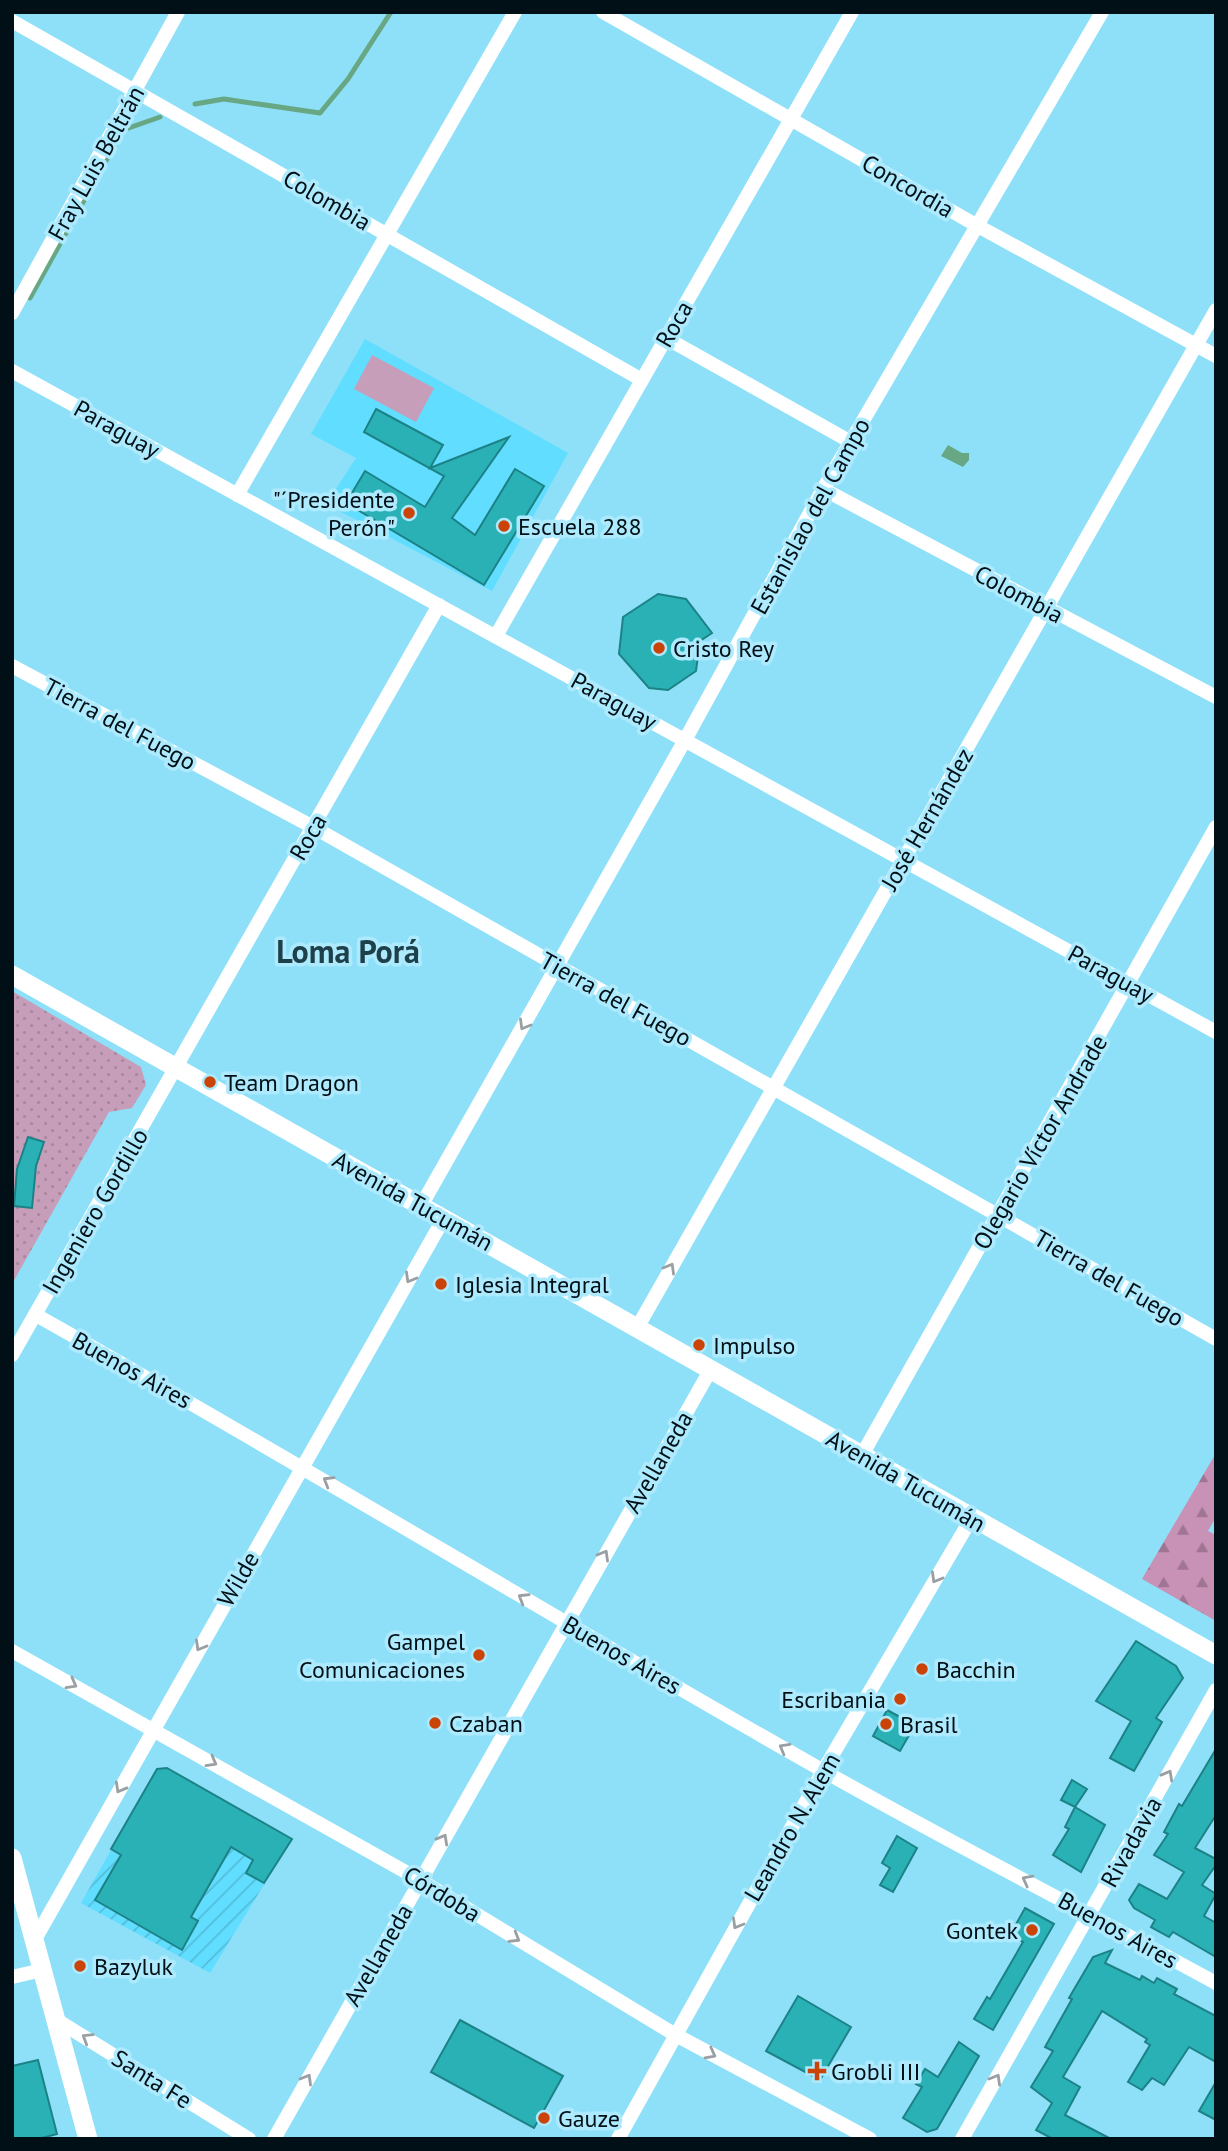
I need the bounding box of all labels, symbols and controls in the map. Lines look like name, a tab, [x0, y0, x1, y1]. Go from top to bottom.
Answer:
street label: Fray Luis Beltrán	[41, 80, 151, 246]
street label: Concordia	[856, 147, 960, 225]
street label: Colombia	[278, 162, 376, 238]
street label: Roca	[648, 295, 700, 353]
street label: Paraguay	[69, 393, 165, 465]
street label: Estanislao del Campo	[743, 412, 877, 620]
place label: "´Presidente Perón"	[273, 484, 395, 543]
marker: "´Presidente Perón"	[401, 505, 417, 521]
place label: Escuela 288	[518, 511, 641, 542]
marker: Escuela 288	[496, 518, 512, 534]
street label: Colombia	[969, 558, 1069, 630]
place label: Cristo Rey	[673, 633, 774, 664]
marker: Cristo Rey	[651, 640, 667, 656]
street label: Paraguay	[566, 665, 662, 737]
street label: Tierra del Fuego	[39, 671, 201, 777]
street label: José Hernández	[873, 743, 980, 896]
street label: Roca	[282, 808, 334, 866]
district label: Loma Porá	[276, 930, 420, 972]
street label: Paraguay	[1063, 938, 1159, 1010]
street label: Tierra del Fuego	[535, 945, 697, 1053]
one-way arrow	[519, 1017, 532, 1030]
street label: Olegario Víctor Andrade	[966, 1029, 1114, 1255]
place label: Team Dragon	[224, 1067, 359, 1098]
marker: Team Dragon	[202, 1074, 218, 1090]
street label: Ingeniero Gordillo	[35, 1123, 155, 1299]
street label: Avenida Tucumán	[327, 1144, 499, 1258]
street label: Tierra del Fuego	[1028, 1223, 1190, 1333]
one-way arrow	[662, 1263, 675, 1276]
place label: Iglesia Integral	[455, 1269, 609, 1300]
one-way arrow	[405, 1270, 418, 1283]
marker: Iglesia Integral	[433, 1276, 449, 1292]
street label: Buenos Aires	[67, 1324, 197, 1416]
place label: Impulso	[713, 1330, 795, 1361]
marker: Impulso	[691, 1337, 707, 1353]
street label: Avellaneda	[616, 1405, 700, 1519]
street label: Avenida Tucumán	[821, 1423, 991, 1539]
one-way arrow	[323, 1476, 336, 1489]
street label: Wilde	[210, 1546, 266, 1612]
one-way arrow	[596, 1550, 609, 1563]
one-way arrow	[931, 1571, 944, 1584]
one-way arrow	[518, 1593, 531, 1606]
street label: Buenos Aires	[557, 1609, 687, 1701]
place label: Gampel Comunicaciones	[299, 1626, 465, 1685]
one-way arrow	[195, 1638, 208, 1651]
marker: Gampel Comunicaciones	[471, 1647, 487, 1663]
place label: Bacchin	[936, 1654, 1016, 1685]
marker: Bacchin	[914, 1661, 930, 1677]
one-way arrow	[65, 1676, 77, 1689]
place label: Escribania	[781, 1684, 886, 1715]
marker: Escribania	[892, 1691, 908, 1707]
place label: Czaban	[449, 1708, 523, 1739]
place label: Brasil	[900, 1709, 958, 1740]
marker: Czaban	[427, 1715, 443, 1731]
marker: Brasil	[878, 1716, 894, 1732]
one-way arrow	[779, 1743, 791, 1756]
street label: Leandro N. Alem	[737, 1747, 847, 1907]
one-way arrow	[205, 1754, 218, 1767]
one-way arrow	[1160, 1769, 1173, 1782]
one-way arrow	[115, 1781, 128, 1794]
street label: Rivadavia	[1093, 1791, 1169, 1893]
one-way arrow	[435, 1833, 448, 1846]
street label: Córdoba	[398, 1859, 486, 1929]
one-way arrow	[1021, 1875, 1034, 1889]
street label: Buenos Aires	[1053, 1884, 1183, 1976]
street label: Avellaneda	[336, 1898, 420, 2012]
place label: Gontek	[946, 1915, 1018, 1946]
one-way arrow	[732, 1916, 745, 1929]
marker: Gontek	[1024, 1922, 1040, 1938]
one-way arrow	[508, 1929, 521, 1942]
place label: Bazyluk	[94, 1951, 174, 1982]
marker: Bazyluk	[72, 1958, 88, 1974]
one-way arrow	[81, 2034, 94, 2047]
street label: Santa Fe	[106, 2042, 198, 2116]
one-way arrow	[704, 2046, 716, 2059]
place label: Grobli III	[831, 2056, 920, 2087]
marker: Grobli III	[809, 2063, 825, 2079]
one-way arrow	[299, 2074, 312, 2087]
one-way arrow	[988, 2074, 1001, 2087]
place label: Gauze	[558, 2103, 620, 2134]
marker: Gauze	[536, 2110, 552, 2126]

